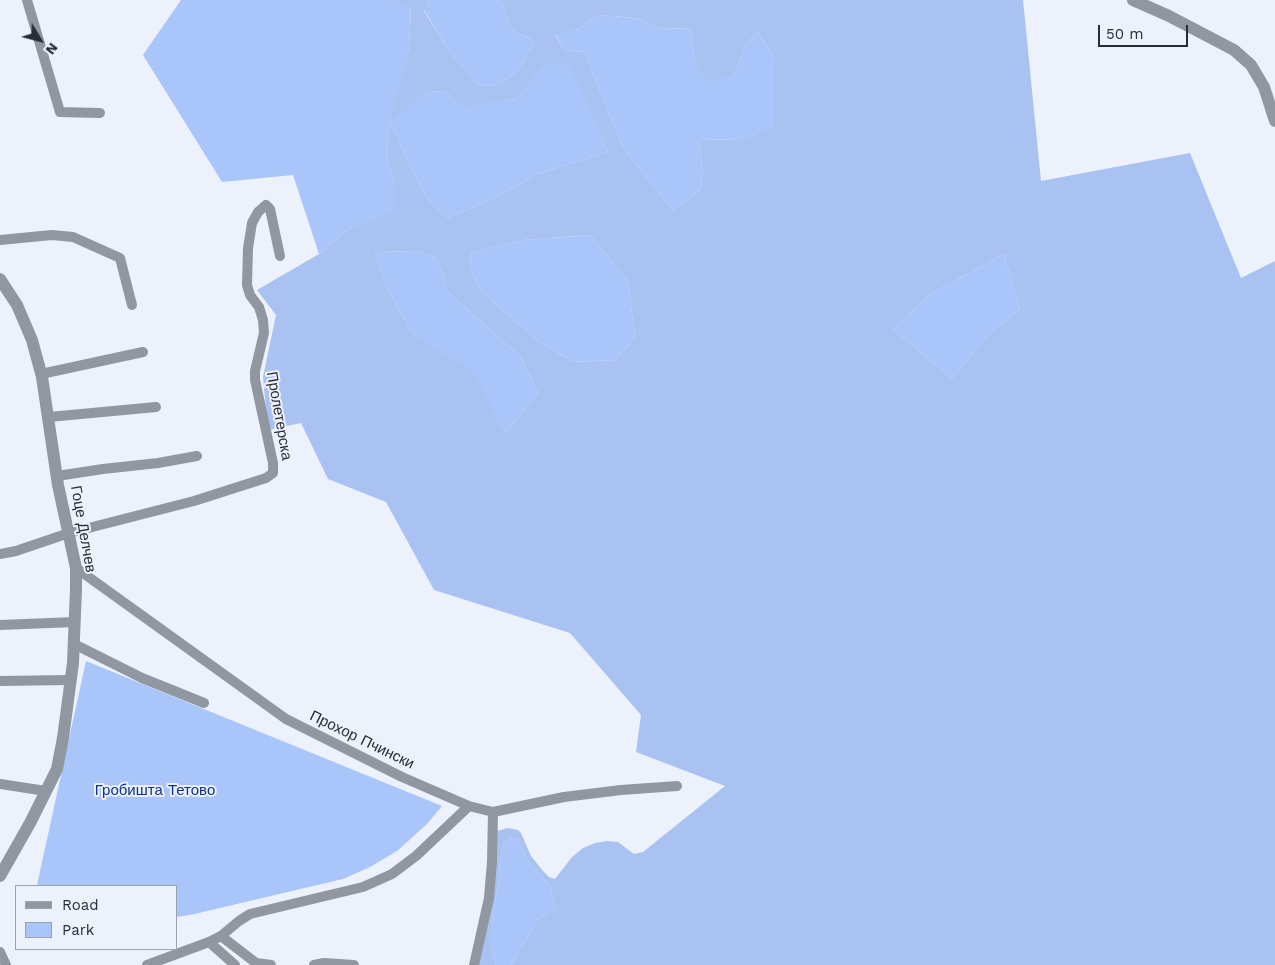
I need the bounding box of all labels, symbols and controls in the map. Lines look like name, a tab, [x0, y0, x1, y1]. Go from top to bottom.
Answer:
north arrow	[15, 15, 65, 65]
scale bar	[1100, 15, 1190, 47]
text: 50 m	[1106, 25, 1143, 43]
text: N	[42, 40, 61, 58]
street label: Пролетерска	[262, 370, 296, 462]
street label: Гоце Делчев	[67, 484, 99, 574]
street label: Прохор Пчински	[307, 707, 417, 773]
park label: Гробишта Тетово	[95, 782, 215, 800]
legend	[15, 885, 178, 950]
text: Road	[62, 896, 99, 914]
text: Park	[62, 921, 94, 939]

